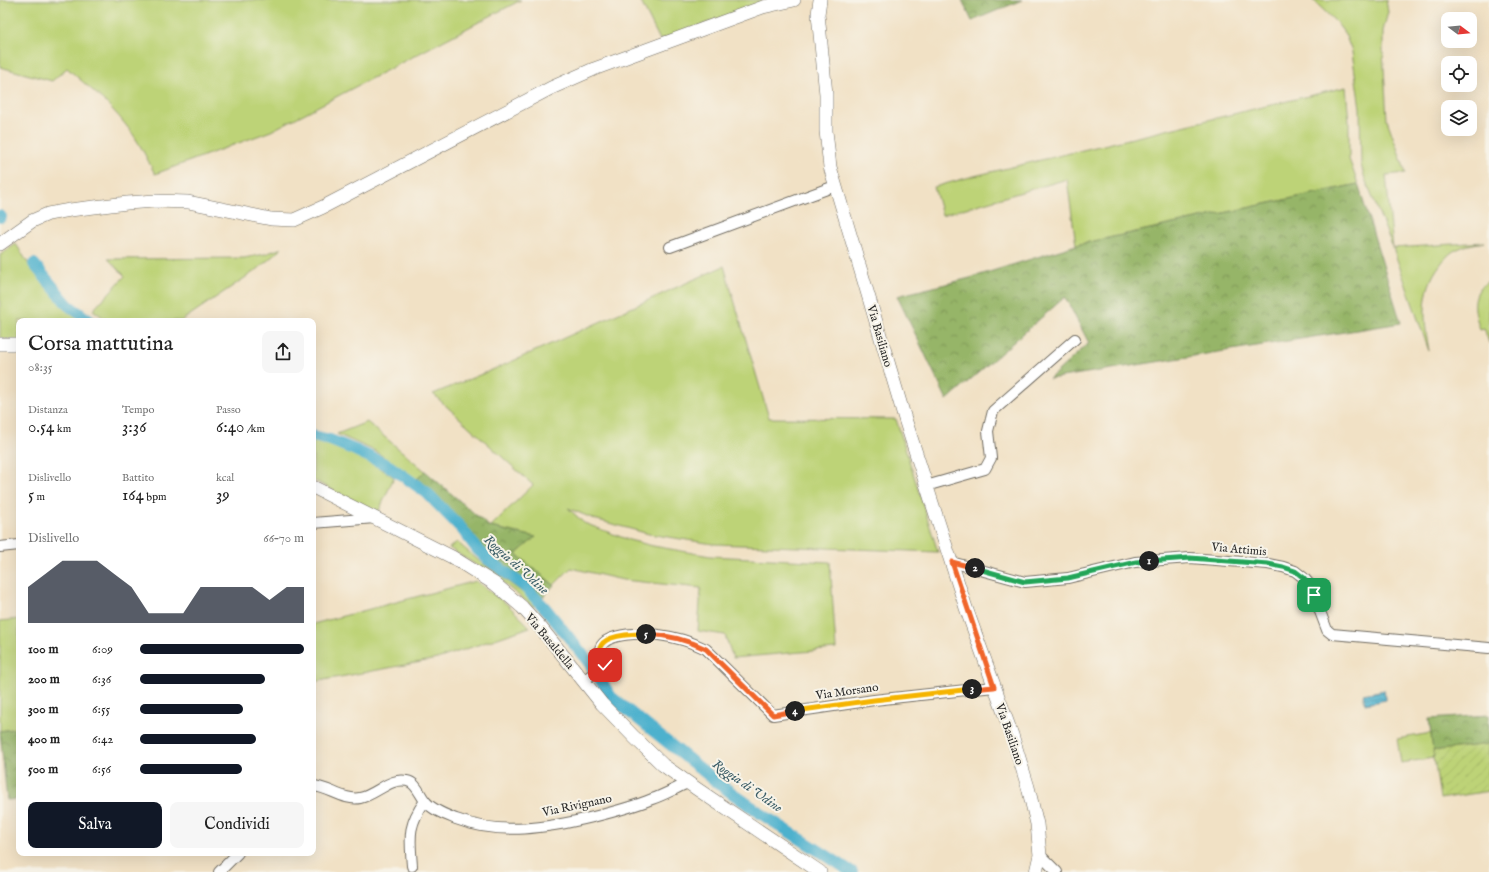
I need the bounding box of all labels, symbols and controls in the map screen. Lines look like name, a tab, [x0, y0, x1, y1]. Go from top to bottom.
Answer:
north arrow	[1441, 12, 1477, 48]
map controls	[1441, 12, 1477, 136]
button: locate	[1441, 56, 1477, 92]
button: layers	[1441, 100, 1477, 136]
street label: Via Basiliano	[863, 302, 896, 369]
text: Corsa mattutina	[28, 330, 173, 358]
button: share	[262, 331, 304, 373]
text: 08:35	[28, 359, 52, 376]
text: Distanza	[28, 403, 68, 417]
text: Tempo	[122, 403, 155, 417]
text: Passo	[216, 403, 241, 417]
text: 0.54	[28, 417, 54, 438]
text: 3:36	[122, 417, 146, 438]
text: 6:40	[216, 417, 244, 438]
text: km	[54, 422, 71, 436]
text: /km	[244, 422, 265, 436]
text: Dislivello	[28, 471, 71, 485]
text: Battito	[122, 471, 154, 485]
text: kcal	[216, 471, 234, 485]
text: 5	[28, 485, 34, 506]
text: 164	[122, 485, 144, 506]
text: 39	[216, 485, 230, 506]
text: m	[34, 490, 45, 504]
text: bpm	[144, 490, 167, 504]
text: Dislivello	[28, 530, 79, 547]
text: 66–70 m	[263, 530, 304, 547]
water label: Roggia di Udine	[479, 532, 552, 600]
street label: Via Attimis	[1210, 540, 1267, 559]
pin: 1	[1139, 551, 1159, 571]
text: 1	[1147, 554, 1151, 568]
pin: 2	[965, 558, 985, 578]
text: 2	[972, 561, 978, 575]
pin	[1297, 578, 1331, 612]
icon: arrive	[1303, 584, 1325, 606]
street label: Via Basaldella	[521, 610, 578, 673]
pin: 5	[636, 624, 656, 644]
text: 5	[644, 627, 648, 641]
text: 100 m	[28, 641, 58, 658]
text: 6:09	[92, 641, 113, 658]
pin	[588, 648, 622, 682]
icon: check	[594, 654, 616, 676]
text: 200 m	[28, 671, 60, 688]
text: 6:36	[92, 671, 111, 688]
pin: 3	[962, 679, 982, 699]
street label: Via Morsano	[814, 680, 880, 703]
text: 3	[970, 682, 974, 696]
text: 300 m	[28, 701, 59, 718]
text: 6:55	[92, 701, 110, 718]
pin: 4	[785, 701, 805, 721]
street label: Via Basiliano	[992, 701, 1027, 767]
text: 4	[792, 704, 798, 718]
text: 400 m	[28, 731, 60, 748]
text: 6:42	[92, 731, 113, 748]
water label: Roggia di Udine	[708, 756, 786, 818]
text: 500 m	[28, 761, 58, 778]
text: 6:56	[92, 761, 111, 778]
street label: Via Rivignano	[540, 791, 614, 820]
button: Salva	[28, 802, 162, 848]
button: Condividi	[170, 802, 304, 848]

